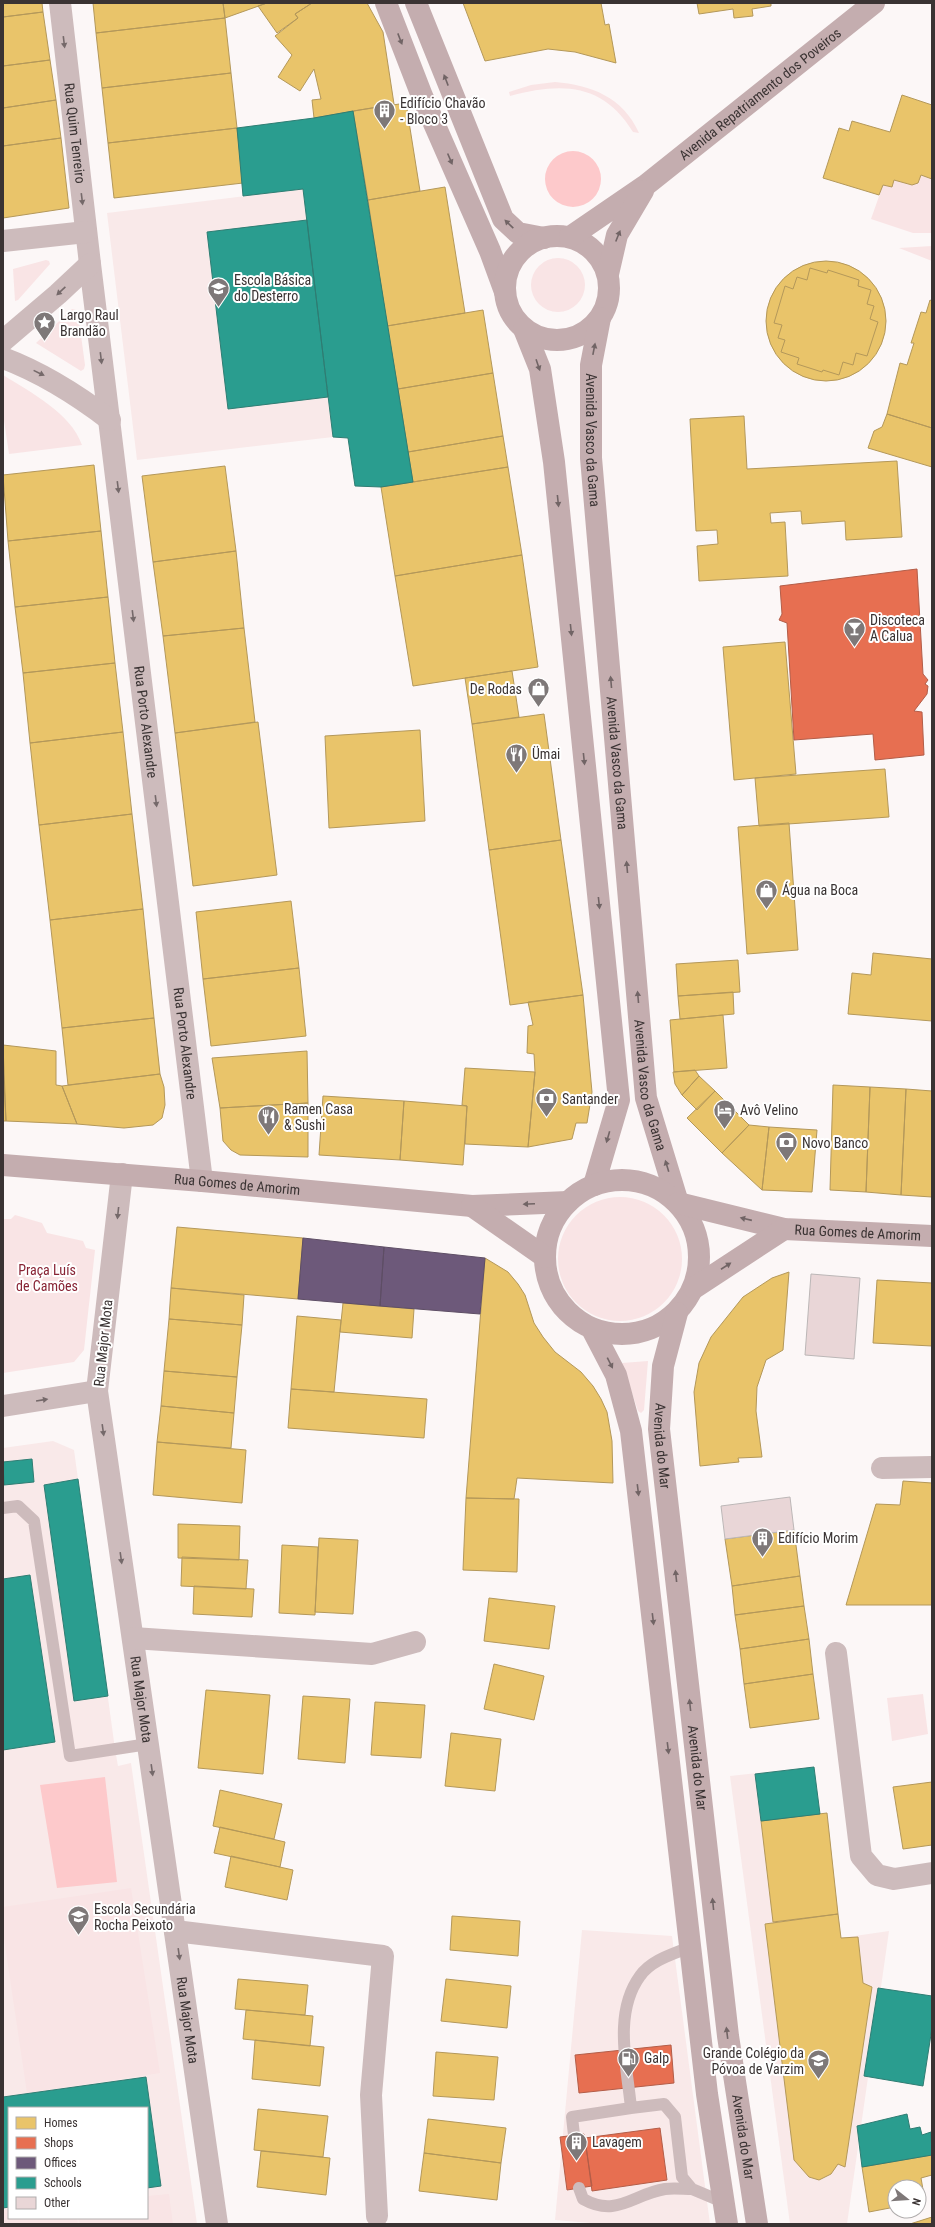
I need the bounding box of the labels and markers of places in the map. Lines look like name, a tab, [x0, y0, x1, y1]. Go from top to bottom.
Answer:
place label: Edifício Chavão - Bloco 3	[400, 95, 486, 127]
building icon: Edifício Chavão - Bloco 3	[371, 98, 397, 131]
place label: Escola Básica do Desterro	[234, 272, 311, 304]
school or university icon: Escola Básica do Desterro	[205, 275, 231, 308]
place label: Largo Raul Brandão	[60, 307, 119, 339]
place icon: Largo Raul Brandão	[31, 310, 57, 343]
place label: Discoteca A Calua	[870, 612, 925, 644]
bar icon: Discoteca A Calua	[842, 615, 868, 648]
shop icon: De Rodas	[525, 676, 551, 709]
place label: De Rodas	[470, 681, 522, 697]
restaurant icon: Ümai	[504, 741, 530, 774]
place label: Ümai	[532, 746, 560, 762]
shop icon: Água na Boca	[754, 877, 780, 910]
place label: Água na Boca	[782, 881, 858, 898]
bank icon: Santander	[533, 1086, 559, 1119]
place label: Santander	[562, 1091, 618, 1107]
hotel icon: Avô Velino	[711, 1097, 737, 1130]
place label: Ramen Casa & Sushi	[284, 1101, 353, 1133]
place label: Avô Velino	[740, 1102, 798, 1118]
restaurant icon: Ramen Casa & Sushi	[255, 1104, 281, 1137]
bank icon: Novo Banco	[774, 1130, 800, 1163]
place label: Novo Banco	[802, 1135, 868, 1151]
building icon: Edifício Morim	[750, 1525, 776, 1558]
place label: Edifício Morim	[778, 1530, 858, 1546]
place label: Escola Secundária Rocha Peixoto	[94, 1901, 196, 1933]
school or university icon: Escola Secundária Rocha Peixoto	[66, 1904, 92, 1937]
fuel station icon: Galp	[616, 2045, 642, 2078]
place label: Grande Colégio da Póvoa de Varzim	[703, 2045, 804, 2077]
school or university icon: Grande Colégio da Póvoa de Varzim	[806, 2048, 832, 2081]
place label: Galp	[644, 2050, 669, 2066]
building icon: Lavagem	[563, 2129, 589, 2162]
place label: Lavagem	[592, 2134, 642, 2150]

